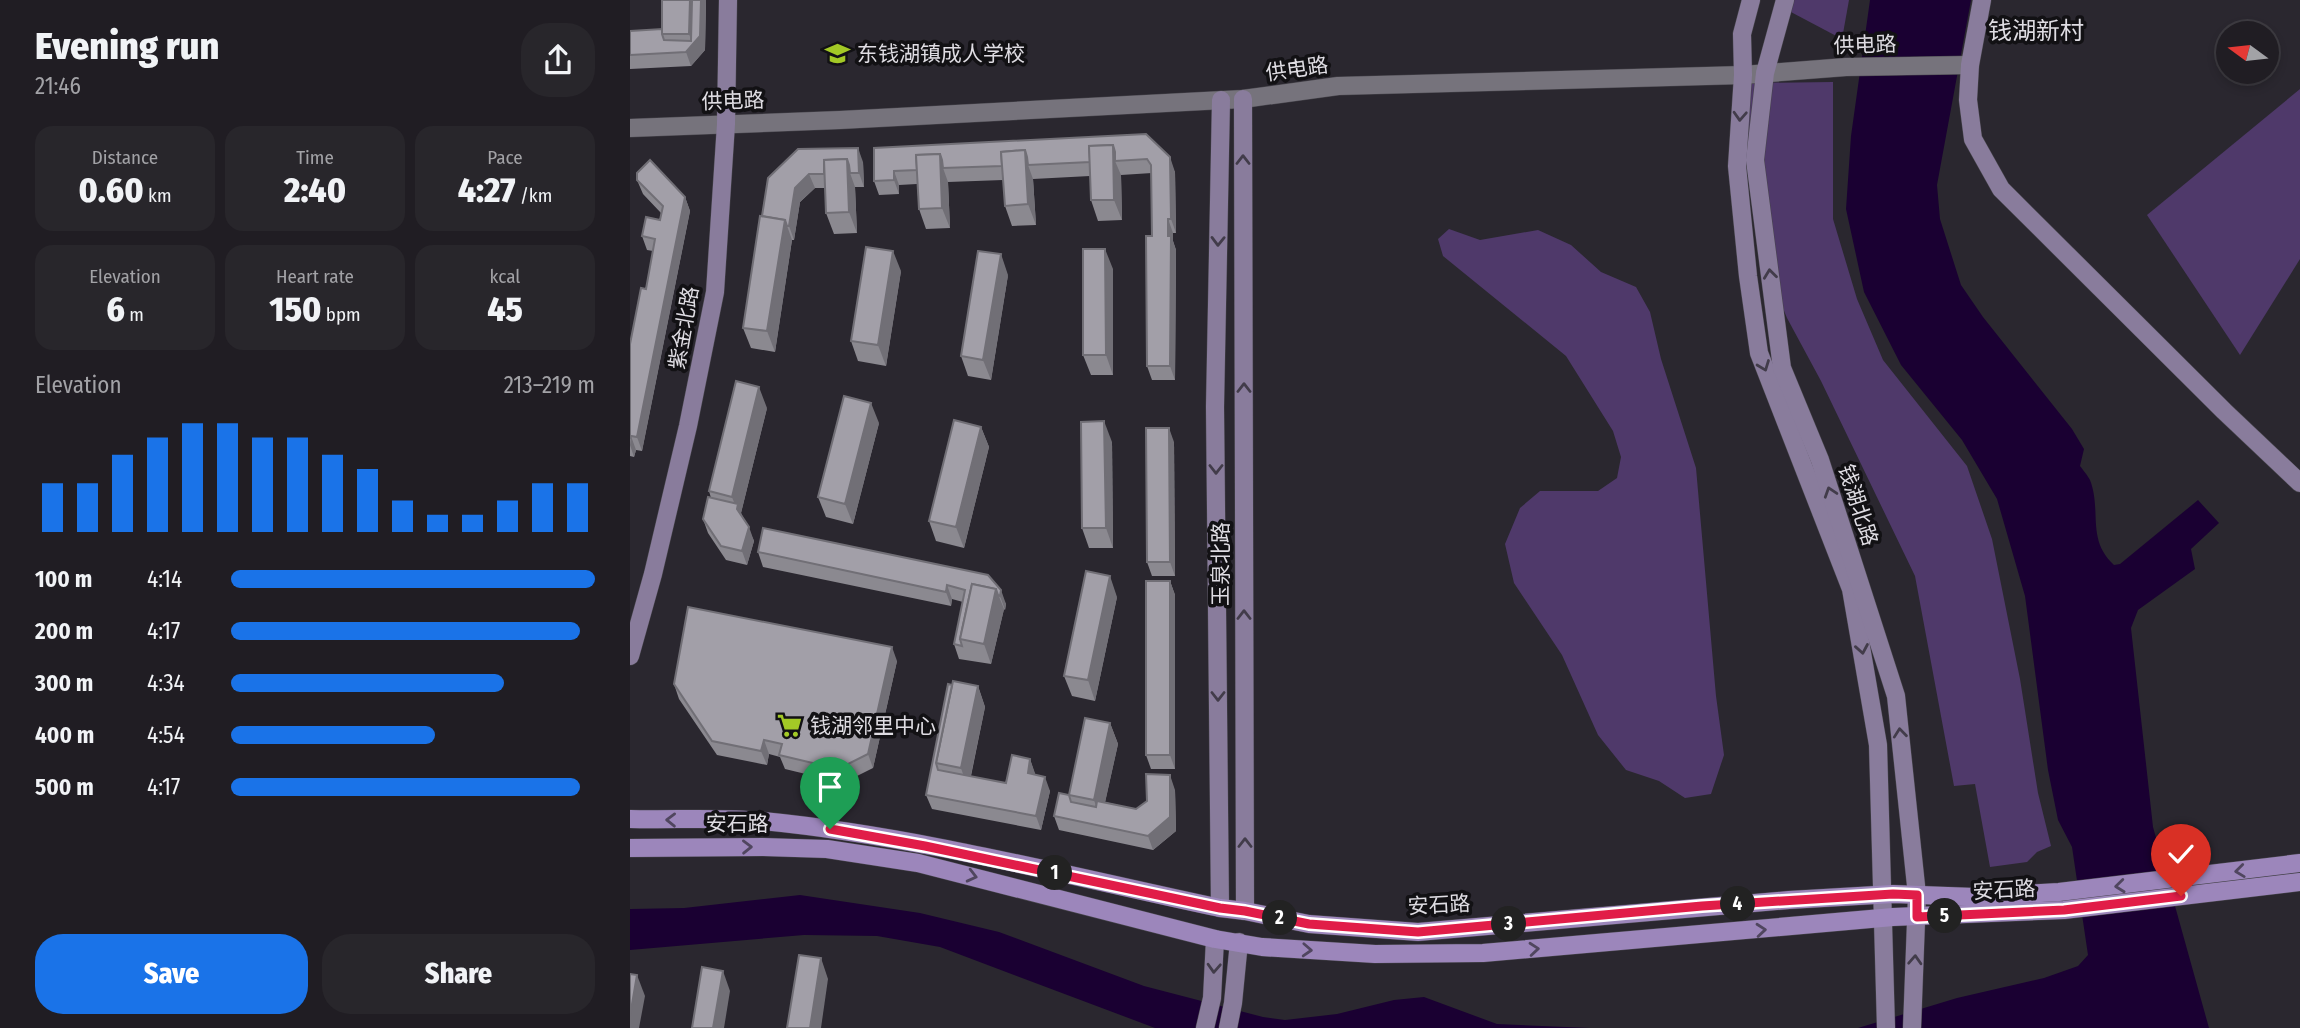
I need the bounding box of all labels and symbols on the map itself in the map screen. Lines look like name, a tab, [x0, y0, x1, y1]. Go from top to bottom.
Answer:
district label: 钱湖新村	[1988, 17, 2084, 45]
north arrow	[2216, 21, 2278, 84]
street label: 供电路	[1833, 31, 1897, 59]
school or university icon: 东钱湖镇成人学校	[823, 40, 851, 68]
place label: 东钱湖镇成人学校	[857, 41, 1025, 67]
street label: 供电路	[1264, 52, 1330, 86]
street label: 供电路	[701, 87, 765, 115]
one-way arrow	[1733, 111, 1748, 122]
one-way arrow	[1235, 154, 1251, 165]
one-way arrow	[1210, 237, 1226, 247]
one-way arrow	[1762, 268, 1777, 280]
street label: 紫金北路	[664, 284, 704, 372]
one-way arrow	[1755, 359, 1769, 371]
one-way arrow	[1236, 382, 1251, 393]
street label: 钱湖北路	[1833, 461, 1883, 549]
one-way arrow	[1208, 464, 1224, 474]
one-way arrow	[1824, 486, 1839, 498]
street label: 玉泉北路	[1208, 522, 1234, 606]
one-way arrow	[1236, 609, 1252, 620]
one-way arrow	[1854, 643, 1869, 655]
one-way arrow	[1210, 691, 1226, 702]
supermarket icon: 钱湖邻里中心	[776, 712, 804, 740]
place label: 钱湖邻里中心	[810, 713, 936, 739]
one-way arrow	[1892, 727, 1907, 739]
pin	[800, 757, 860, 829]
street label: 安石路	[706, 811, 769, 837]
one-way arrow	[665, 812, 676, 827]
pin	[2151, 824, 2211, 896]
one-way arrow	[1237, 837, 1253, 847]
one-way arrow	[742, 839, 753, 855]
pin: 1	[1038, 856, 1072, 890]
one-way arrow	[2234, 864, 2246, 879]
one-way arrow	[966, 868, 978, 882]
street label: 安石路	[1972, 875, 2036, 905]
one-way arrow	[2114, 878, 2125, 893]
pin: 4	[1720, 886, 1756, 922]
street label: 安石路	[1407, 890, 1471, 920]
pin: 5	[1928, 898, 1962, 934]
pin: 2	[1262, 900, 1298, 936]
pin: 3	[1492, 906, 1526, 942]
one-way arrow	[1756, 923, 1767, 938]
one-way arrow	[1302, 942, 1313, 957]
one-way arrow	[1529, 942, 1540, 957]
one-way arrow	[1907, 954, 1922, 965]
one-way arrow	[1206, 963, 1221, 974]

